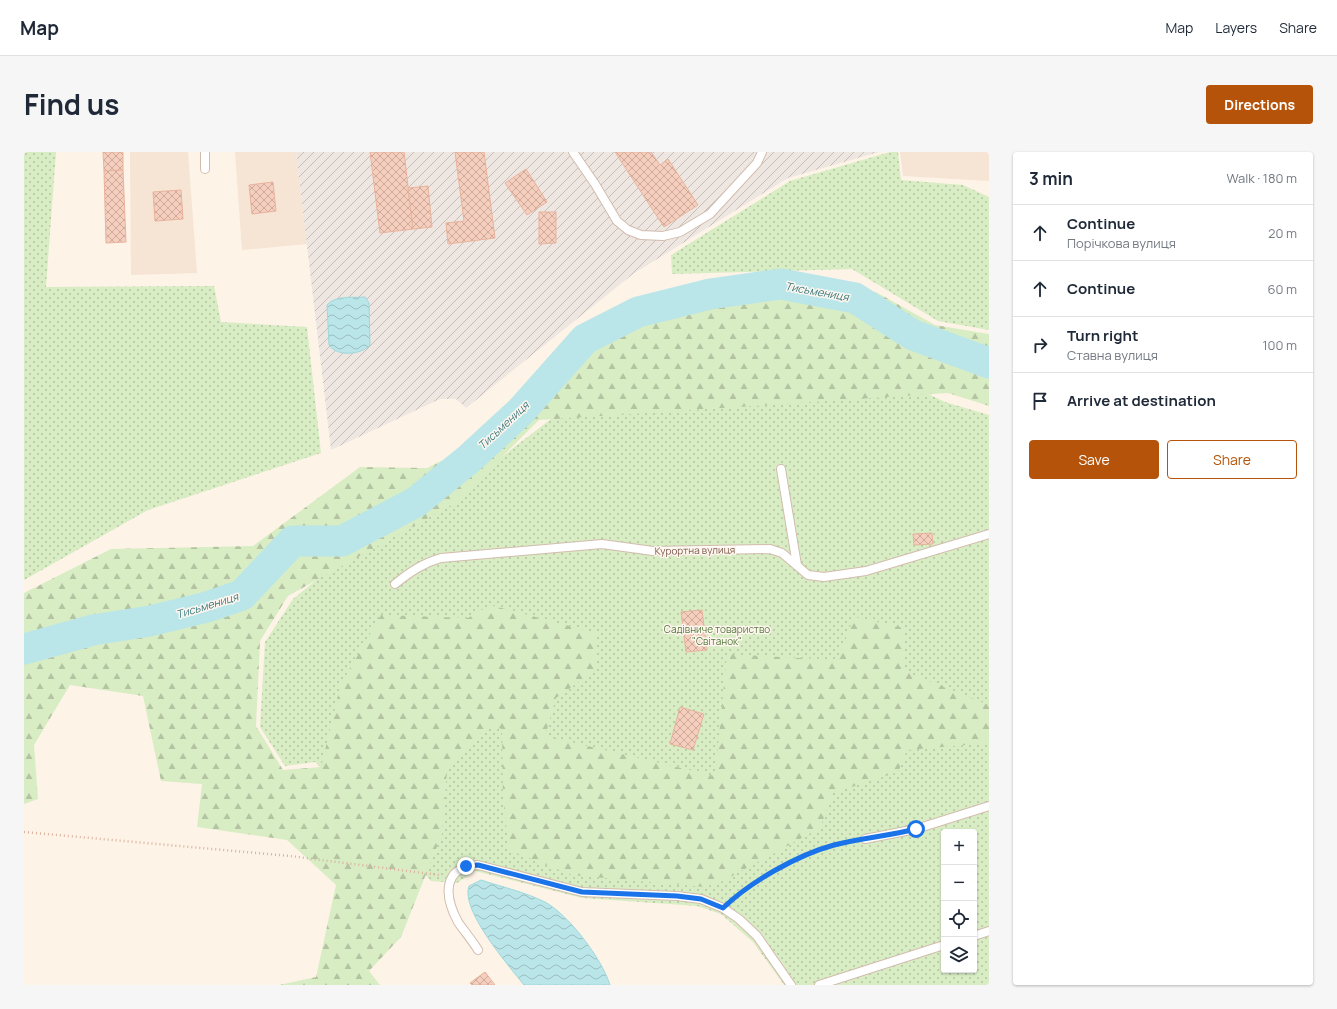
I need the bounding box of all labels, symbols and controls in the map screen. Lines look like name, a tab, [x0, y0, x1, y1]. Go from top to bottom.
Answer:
text: Map	[20, 15, 59, 41]
text: Map	[1165, 18, 1193, 37]
text: Layers	[1215, 18, 1257, 37]
text: Share	[1279, 18, 1317, 37]
text: Find us	[24, 85, 119, 123]
button: Directions	[1206, 85, 1313, 124]
text: 3 min	[1029, 167, 1073, 190]
text: Walk · 180 m	[1226, 169, 1297, 187]
text: Continue	[1067, 213, 1135, 234]
icon: ahead	[1029, 222, 1051, 244]
text: 20 m	[1268, 224, 1297, 242]
text: Порічкова вулиця	[1067, 234, 1176, 252]
water label: Тисьмениця	[784, 278, 851, 304]
icon: ahead	[1029, 278, 1051, 300]
text: Continue	[1067, 278, 1135, 299]
text: 60 m	[1267, 280, 1297, 298]
text: Turn right	[1067, 325, 1138, 346]
icon: right	[1029, 334, 1051, 356]
text: 100 m	[1262, 336, 1297, 354]
text: Ставна вулиця	[1067, 346, 1158, 364]
icon: arrive	[1029, 390, 1051, 412]
text: Arrive at destination	[1067, 390, 1216, 411]
water label: Тисьмениця	[474, 397, 532, 452]
button: Save	[1029, 440, 1159, 479]
button: Share	[1167, 440, 1297, 479]
street label: Курортна вулиця	[655, 542, 735, 558]
water label: Тисьмениця	[174, 588, 241, 622]
park label: Садівниче товариство "Світанок"	[664, 622, 770, 648]
route start	[907, 820, 925, 838]
map controls	[941, 829, 977, 973]
button: +	[941, 829, 977, 865]
route end	[457, 857, 475, 875]
button: −	[941, 865, 977, 901]
button: locate	[941, 901, 977, 937]
button: layers	[941, 937, 977, 973]

